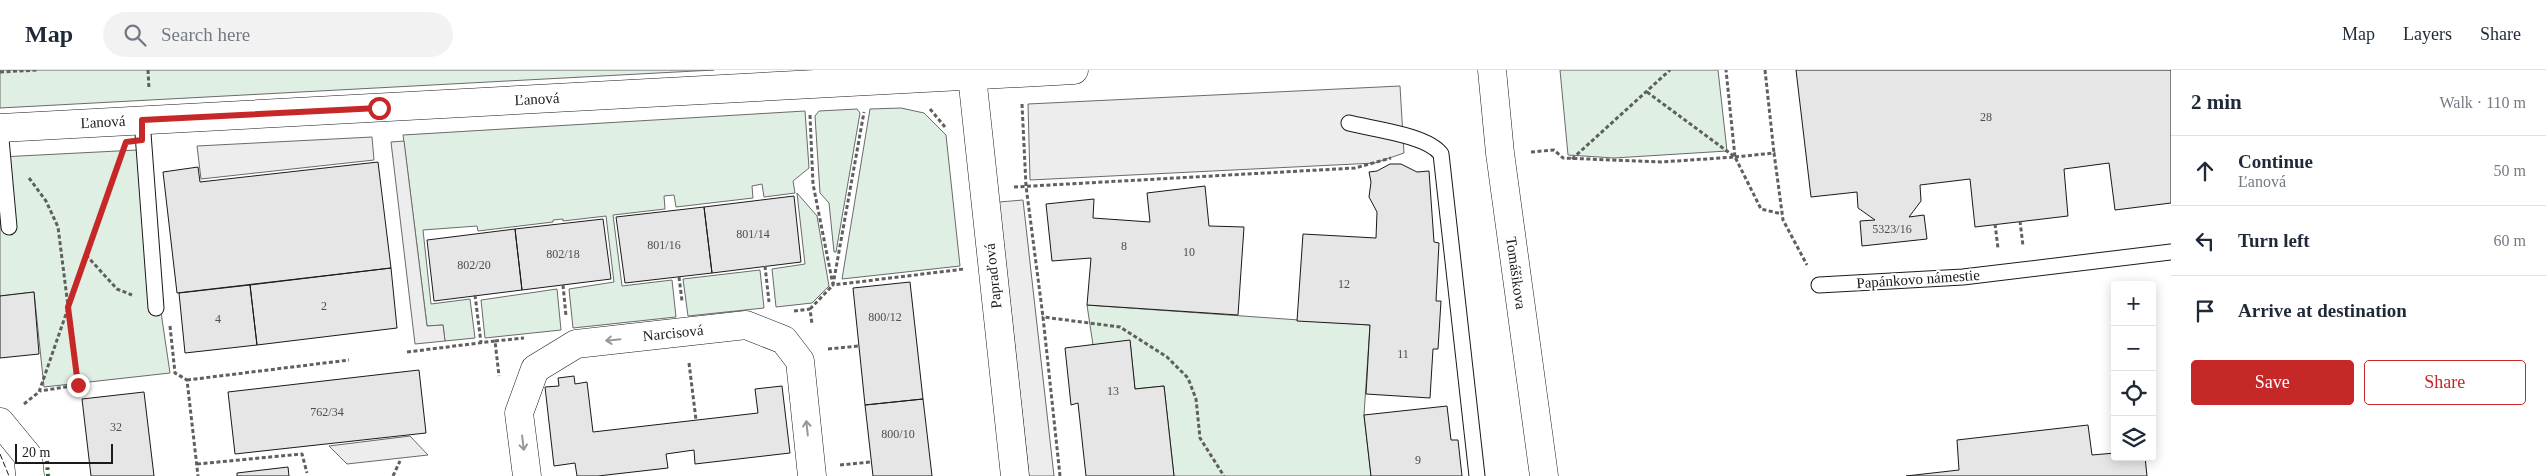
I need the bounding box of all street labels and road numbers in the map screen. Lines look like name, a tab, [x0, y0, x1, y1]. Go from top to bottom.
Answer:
street label: Ľanová	[514, 90, 560, 108]
street label: Ľanová	[80, 113, 126, 131]
street label: Tomášikova	[1503, 236, 1529, 311]
street label: Papraďová	[982, 242, 1004, 309]
street label: Papánkovo námestie	[1856, 267, 1981, 291]
street label: Narcisová	[642, 322, 704, 344]

